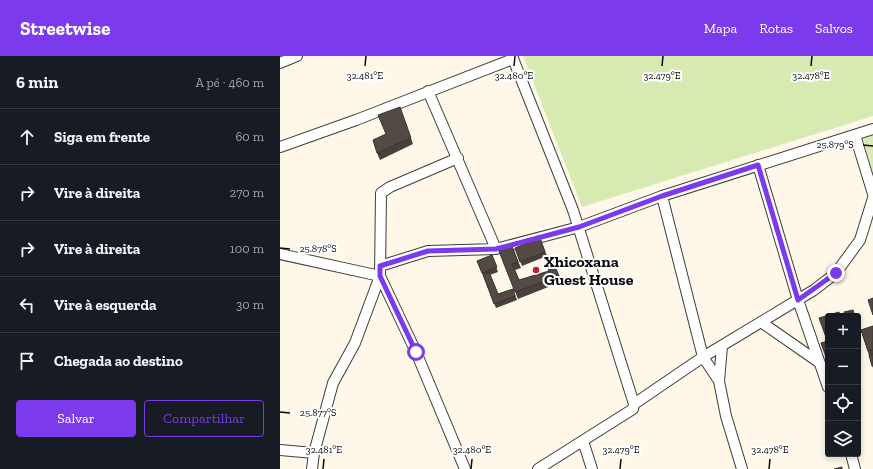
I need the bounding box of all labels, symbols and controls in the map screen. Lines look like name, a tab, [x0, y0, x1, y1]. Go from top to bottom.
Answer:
text: Streetwise	[20, 17, 110, 40]
text: Mapa	[704, 20, 737, 37]
text: Rotas	[759, 20, 793, 37]
text: Salvos	[815, 20, 853, 37]
text: 32.481°E	[347, 70, 383, 82]
text: 32.480°E	[495, 70, 533, 82]
text: 32.479°E	[643, 70, 681, 82]
text: 32.478°E	[792, 70, 830, 82]
text: 6 min	[16, 72, 58, 92]
text: A pé · 460 m	[195, 75, 264, 90]
icon: ahead	[16, 126, 38, 148]
text: Siga em frente	[54, 128, 150, 146]
text: 60 m	[235, 129, 264, 144]
text: 25.879°S	[816, 139, 854, 151]
icon: right	[16, 182, 38, 204]
text: Vire à direita	[54, 184, 140, 202]
text: 270 m	[230, 185, 264, 200]
icon: right	[16, 238, 38, 260]
text: Vire à direita	[54, 240, 140, 258]
text: 100 m	[230, 241, 264, 256]
text: 25.878°S	[299, 243, 337, 255]
place label: Xhicoxana Guest House	[544, 252, 634, 289]
route end	[827, 264, 845, 282]
marker: Xhicoxana Guest House	[531, 265, 541, 275]
icon: left	[16, 294, 38, 316]
text: Vire à esquerda	[54, 296, 157, 314]
text: 30 m	[236, 297, 264, 312]
map controls	[825, 313, 861, 457]
button: +	[825, 313, 861, 349]
route start	[407, 343, 425, 361]
button: −	[825, 349, 861, 385]
icon: arrive	[16, 350, 38, 372]
text: Chegada ao destino	[54, 352, 183, 370]
button: locate	[825, 385, 861, 421]
button: Salvar	[16, 400, 136, 437]
button: Compartilhar	[144, 400, 264, 437]
text: 25.877°S	[300, 407, 336, 419]
button: layers	[825, 421, 861, 457]
text: 32.481°E	[306, 444, 342, 456]
text: 32.480°E	[453, 444, 491, 456]
text: 32.479°E	[602, 444, 640, 456]
text: 32.478°E	[751, 444, 789, 456]

